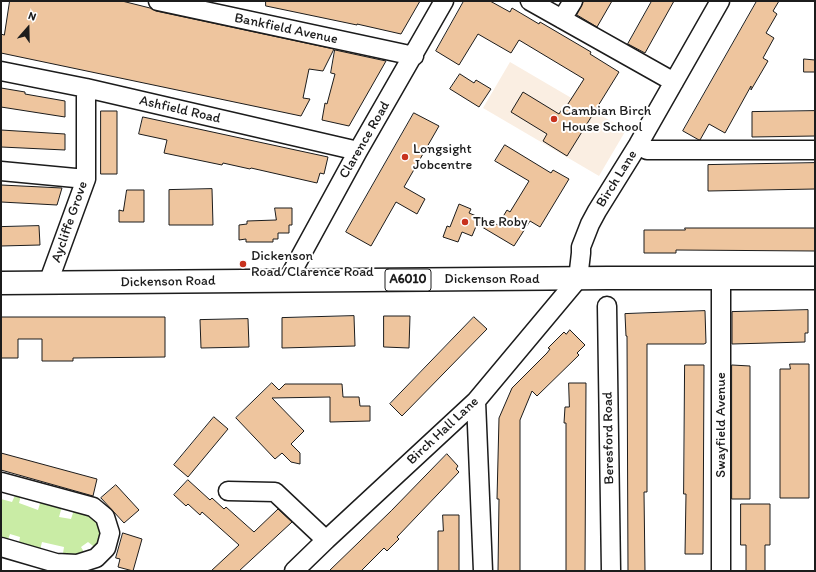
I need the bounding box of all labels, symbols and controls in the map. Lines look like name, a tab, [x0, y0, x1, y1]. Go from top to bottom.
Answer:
north arrow	[8, 8, 48, 48]
text: N	[27, 9, 38, 24]
street label: Bankfield Avenue	[233, 10, 339, 48]
street label: Ashfield Road	[138, 92, 222, 128]
street label: Clarence Road	[336, 98, 394, 182]
place label: Cambian Birch House School	[562, 103, 651, 136]
marker: Cambian Birch House School	[549, 114, 559, 124]
place label: Longsight Jobcentre	[413, 141, 472, 174]
street label: Birch Lane	[593, 147, 641, 211]
marker: Longsight Jobcentre	[400, 152, 410, 162]
street label: Aycliffe Grove	[48, 179, 92, 265]
place label: The Roby	[473, 214, 528, 230]
marker: The Roby	[460, 217, 470, 227]
place label: Dickenson Road/Clarence Road	[251, 248, 374, 280]
marker: Dickenson Road/Clarence Road	[238, 259, 248, 269]
road number: A6010	[385, 269, 431, 291]
street label: Dickenson Road	[444, 271, 540, 287]
street label: Dickenson Road	[120, 273, 216, 291]
street label: Swayfield Avenue	[713, 372, 729, 478]
street label: Beresford Road	[600, 391, 618, 485]
street label: Birch Hall Lane	[404, 393, 482, 469]

